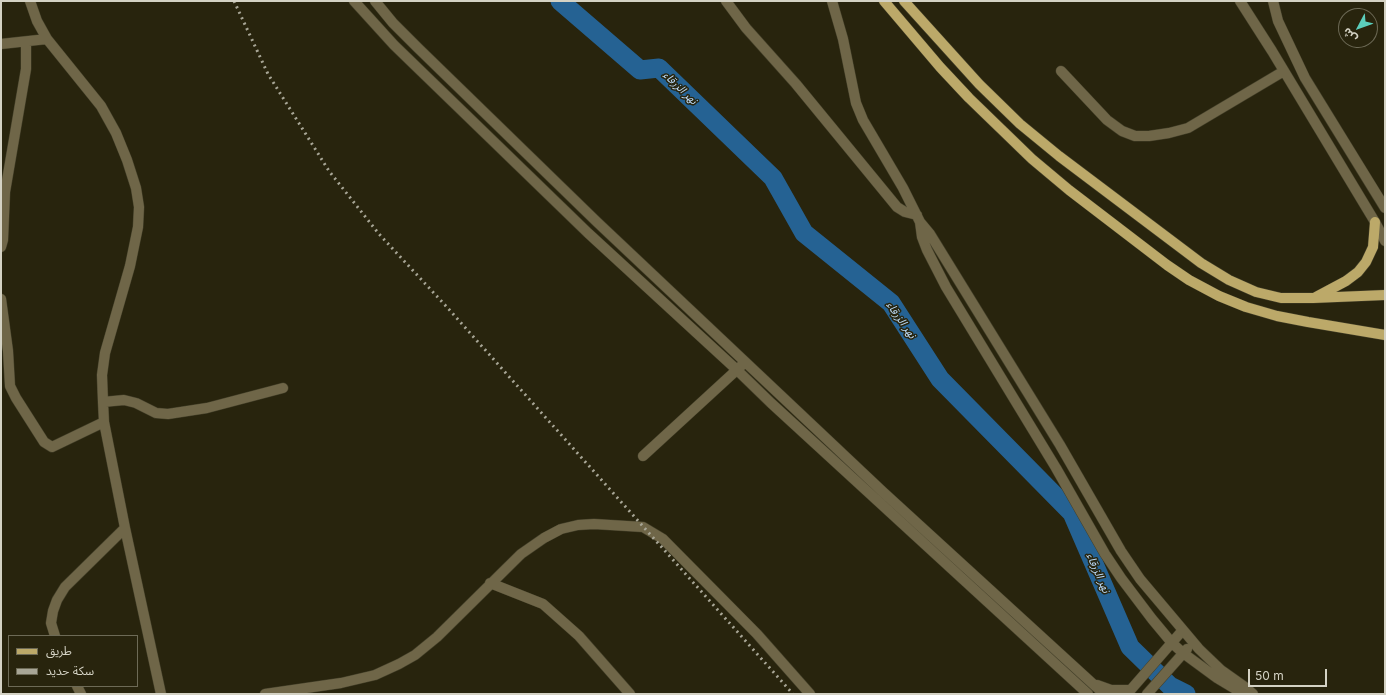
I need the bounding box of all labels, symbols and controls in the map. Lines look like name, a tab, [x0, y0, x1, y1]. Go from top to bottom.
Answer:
north arrow	[1338, 8, 1378, 48]
text: ش	[1339, 25, 1360, 46]
water label: نهر الزرقاء	[660, 69, 700, 107]
water label: نهر الزرقاء	[884, 299, 918, 341]
water label: نهر الزرقاء	[1083, 551, 1113, 595]
legend	[8, 635, 138, 687]
text: طريق	[46, 643, 72, 658]
scale bar	[1250, 661, 1329, 687]
text: سكة حديد	[46, 663, 94, 678]
text: 50 m	[1255, 668, 1284, 683]

